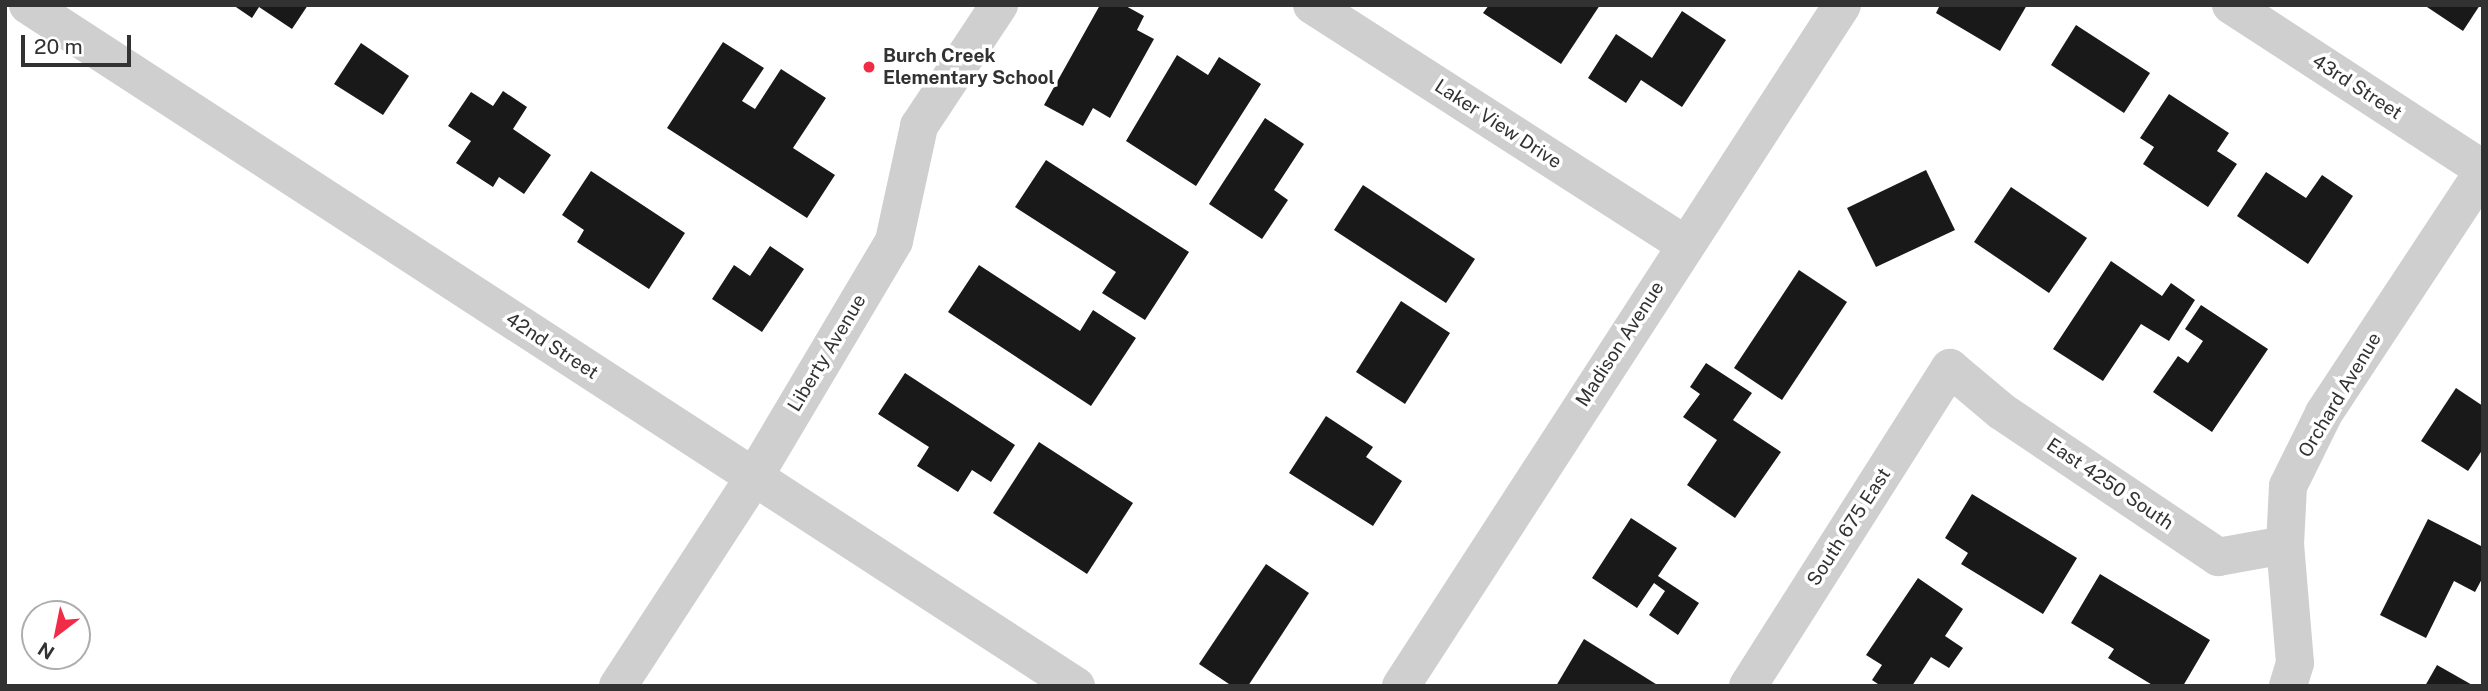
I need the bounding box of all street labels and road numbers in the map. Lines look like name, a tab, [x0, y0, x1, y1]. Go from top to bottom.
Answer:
street label: 43rd Street	[2308, 49, 2406, 125]
street label: Laker View Drive	[1430, 74, 1566, 174]
street label: Madison Avenue	[1571, 277, 1669, 411]
street label: Liberty Avenue	[783, 290, 871, 416]
street label: 42nd Street	[501, 308, 603, 384]
street label: Orchard Avenue	[2294, 329, 2386, 461]
street label: East 4250 South	[2042, 433, 2178, 535]
street label: South 675 East	[1802, 464, 1896, 590]

